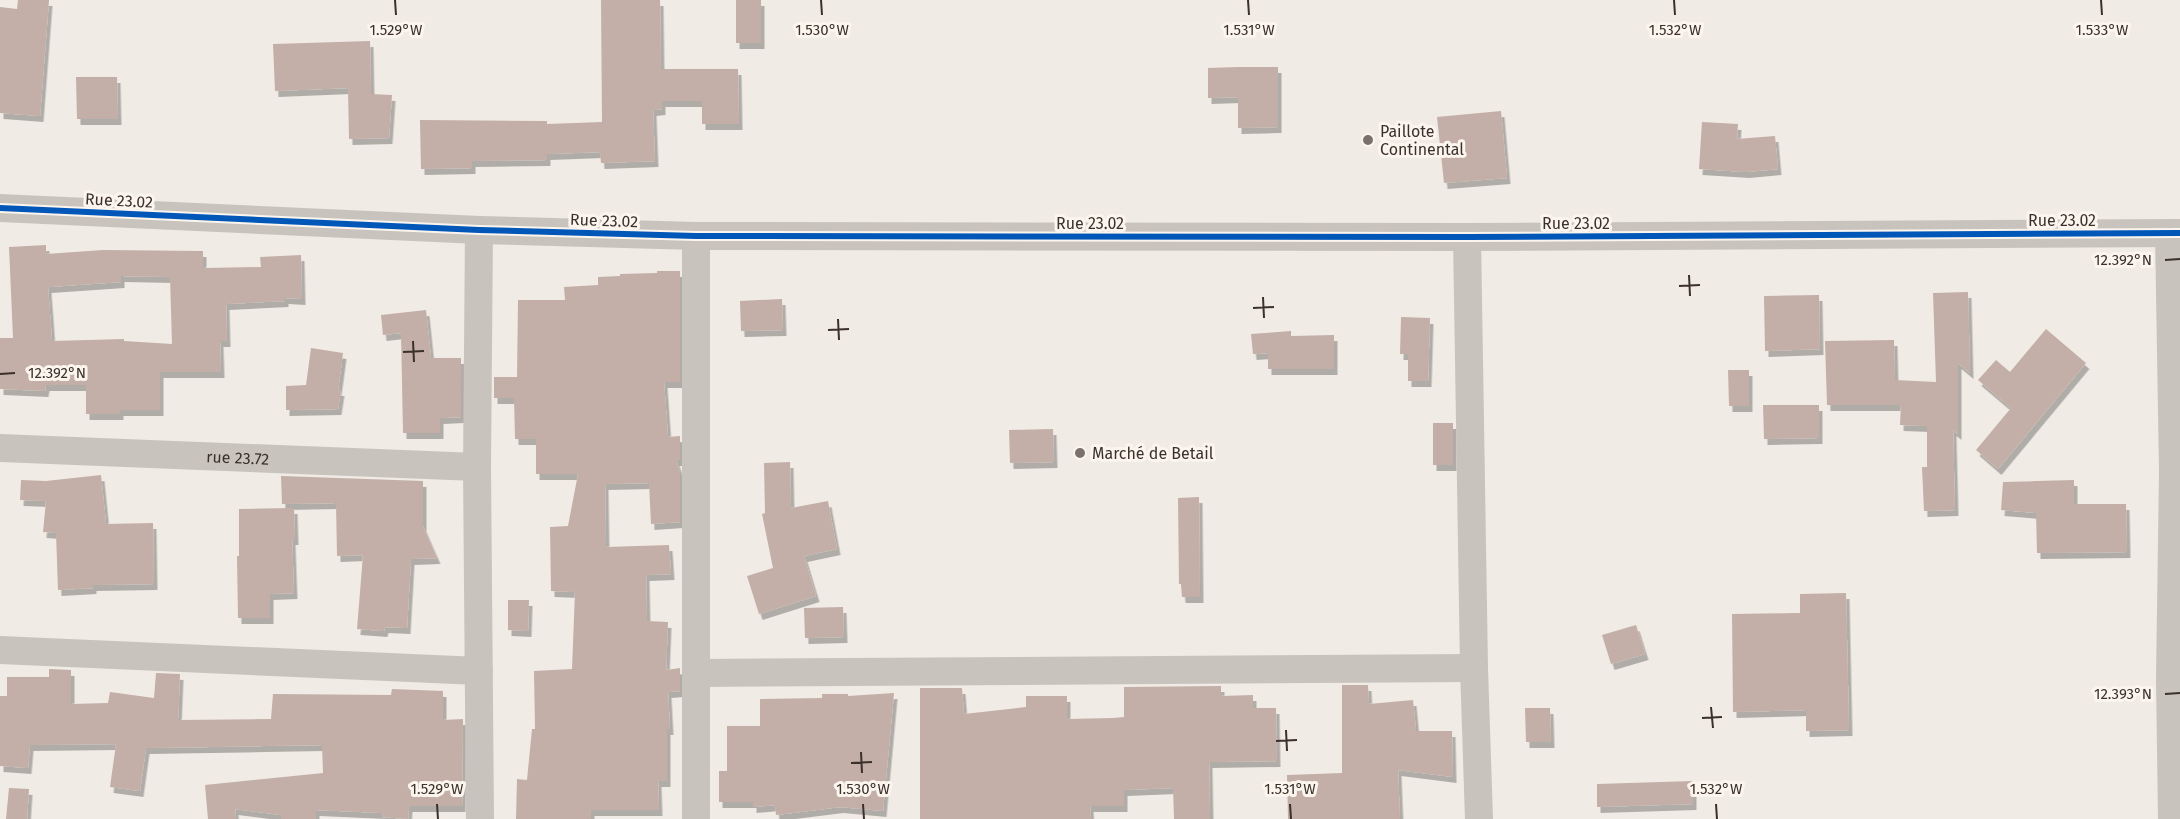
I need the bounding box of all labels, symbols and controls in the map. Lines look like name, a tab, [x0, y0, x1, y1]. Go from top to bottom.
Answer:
text: 1.529°W	[370, 21, 423, 39]
text: 1.530°W	[795, 21, 849, 39]
text: 1.531°W	[1223, 21, 1275, 39]
text: 1.532°W	[1649, 21, 1702, 39]
text: 1.533°W	[2076, 21, 2129, 39]
place label: Paillote Continental	[1380, 122, 1464, 159]
marker: Paillote Continental	[1361, 133, 1375, 147]
street label: Rue 23.02	[84, 189, 154, 212]
street label: Rue 23.02	[570, 210, 638, 231]
street label: Rue 23.02	[2028, 211, 2096, 230]
street label: Rue 23.02	[1056, 214, 1124, 233]
street label: Rue 23.02	[1542, 214, 1610, 233]
text: 12.392°N	[2094, 251, 2152, 269]
text: 12.392°N	[28, 364, 86, 382]
place label: Marché de Betail	[1092, 444, 1214, 463]
marker: Marché de Betail	[1073, 446, 1087, 460]
street label: rue 23.72	[206, 447, 270, 469]
text: 12.393°N	[2094, 685, 2152, 703]
text: 1.529°W	[411, 780, 464, 798]
text: 1.530°W	[836, 780, 890, 798]
text: 1.531°W	[1264, 780, 1316, 798]
text: 1.532°W	[1690, 780, 1743, 798]

